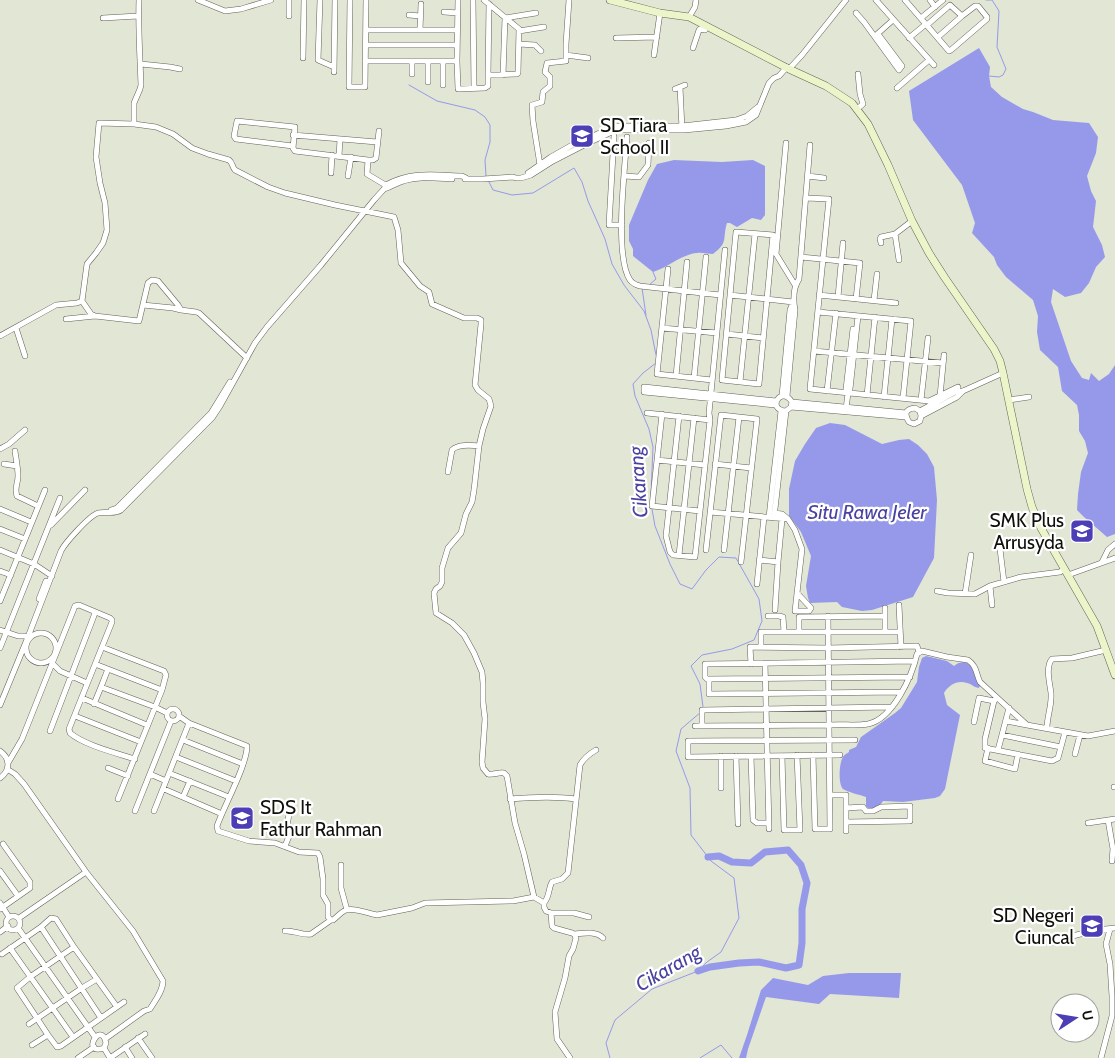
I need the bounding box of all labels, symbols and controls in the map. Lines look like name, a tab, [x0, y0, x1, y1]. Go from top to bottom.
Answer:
place label: SD Tiara School II	[600, 114, 669, 159]
school or university icon: SD Tiara School II	[569, 123, 595, 149]
water label: Cikarang	[623, 445, 652, 519]
water label: Situ Rawa Jeler	[808, 500, 927, 524]
place label: SMK Plus Arrusyda	[989, 509, 1064, 554]
school or university icon: SMK Plus Arrusyda	[1069, 518, 1095, 544]
place label: SDS It Fathur Rahman	[260, 796, 382, 841]
school or university icon: SDS It Fathur Rahman	[229, 805, 255, 831]
place label: SD Negeri Ciuncal	[993, 904, 1075, 949]
school or university icon: SD Negeri Ciuncal	[1079, 913, 1105, 939]
water label: Cikarang	[631, 939, 706, 996]
north arrow	[1050, 993, 1100, 1043]
text: U	[1078, 1009, 1098, 1022]

